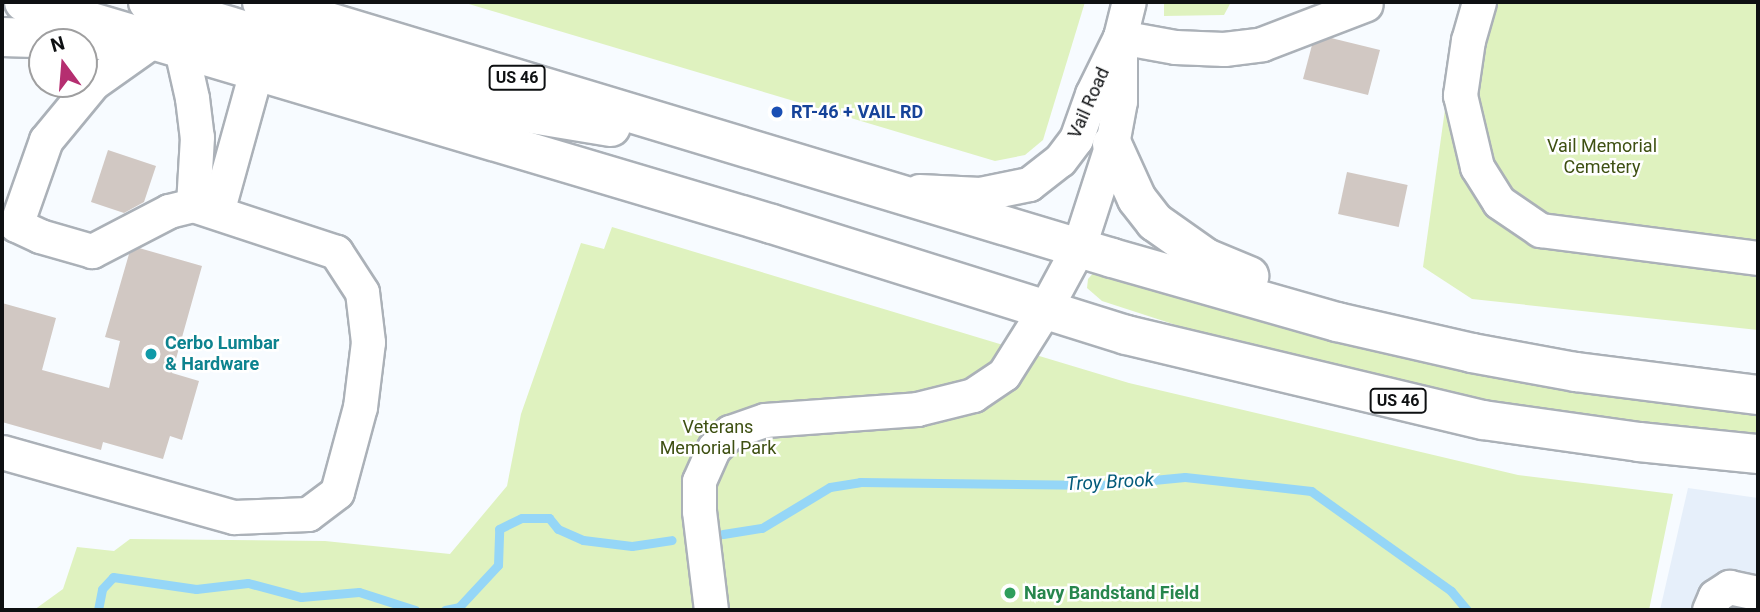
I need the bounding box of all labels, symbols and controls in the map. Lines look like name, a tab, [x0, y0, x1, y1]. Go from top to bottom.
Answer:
north arrow	[28, 28, 98, 98]
text: N	[48, 31, 67, 57]
street label: Vail Road	[1064, 64, 1114, 142]
road number: US 46	[487, 66, 547, 90]
place label: RT-46 + VAIL RD	[791, 101, 923, 123]
marker: RT-46 + VAIL RD	[769, 104, 785, 120]
park label: Vail Memorial Cemetery	[1547, 136, 1657, 178]
place label: Cerbo Lumbar & Hardware	[165, 333, 279, 376]
marker: Cerbo Lumbar & Hardware	[143, 346, 159, 362]
road number: US 46	[1368, 388, 1428, 414]
park label: Veterans Memorial Park	[660, 417, 776, 460]
water label: Troy Brook	[1065, 468, 1155, 496]
place label: Navy Bandstand Field	[1024, 582, 1199, 604]
marker: Navy Bandstand Field	[1002, 585, 1018, 601]

